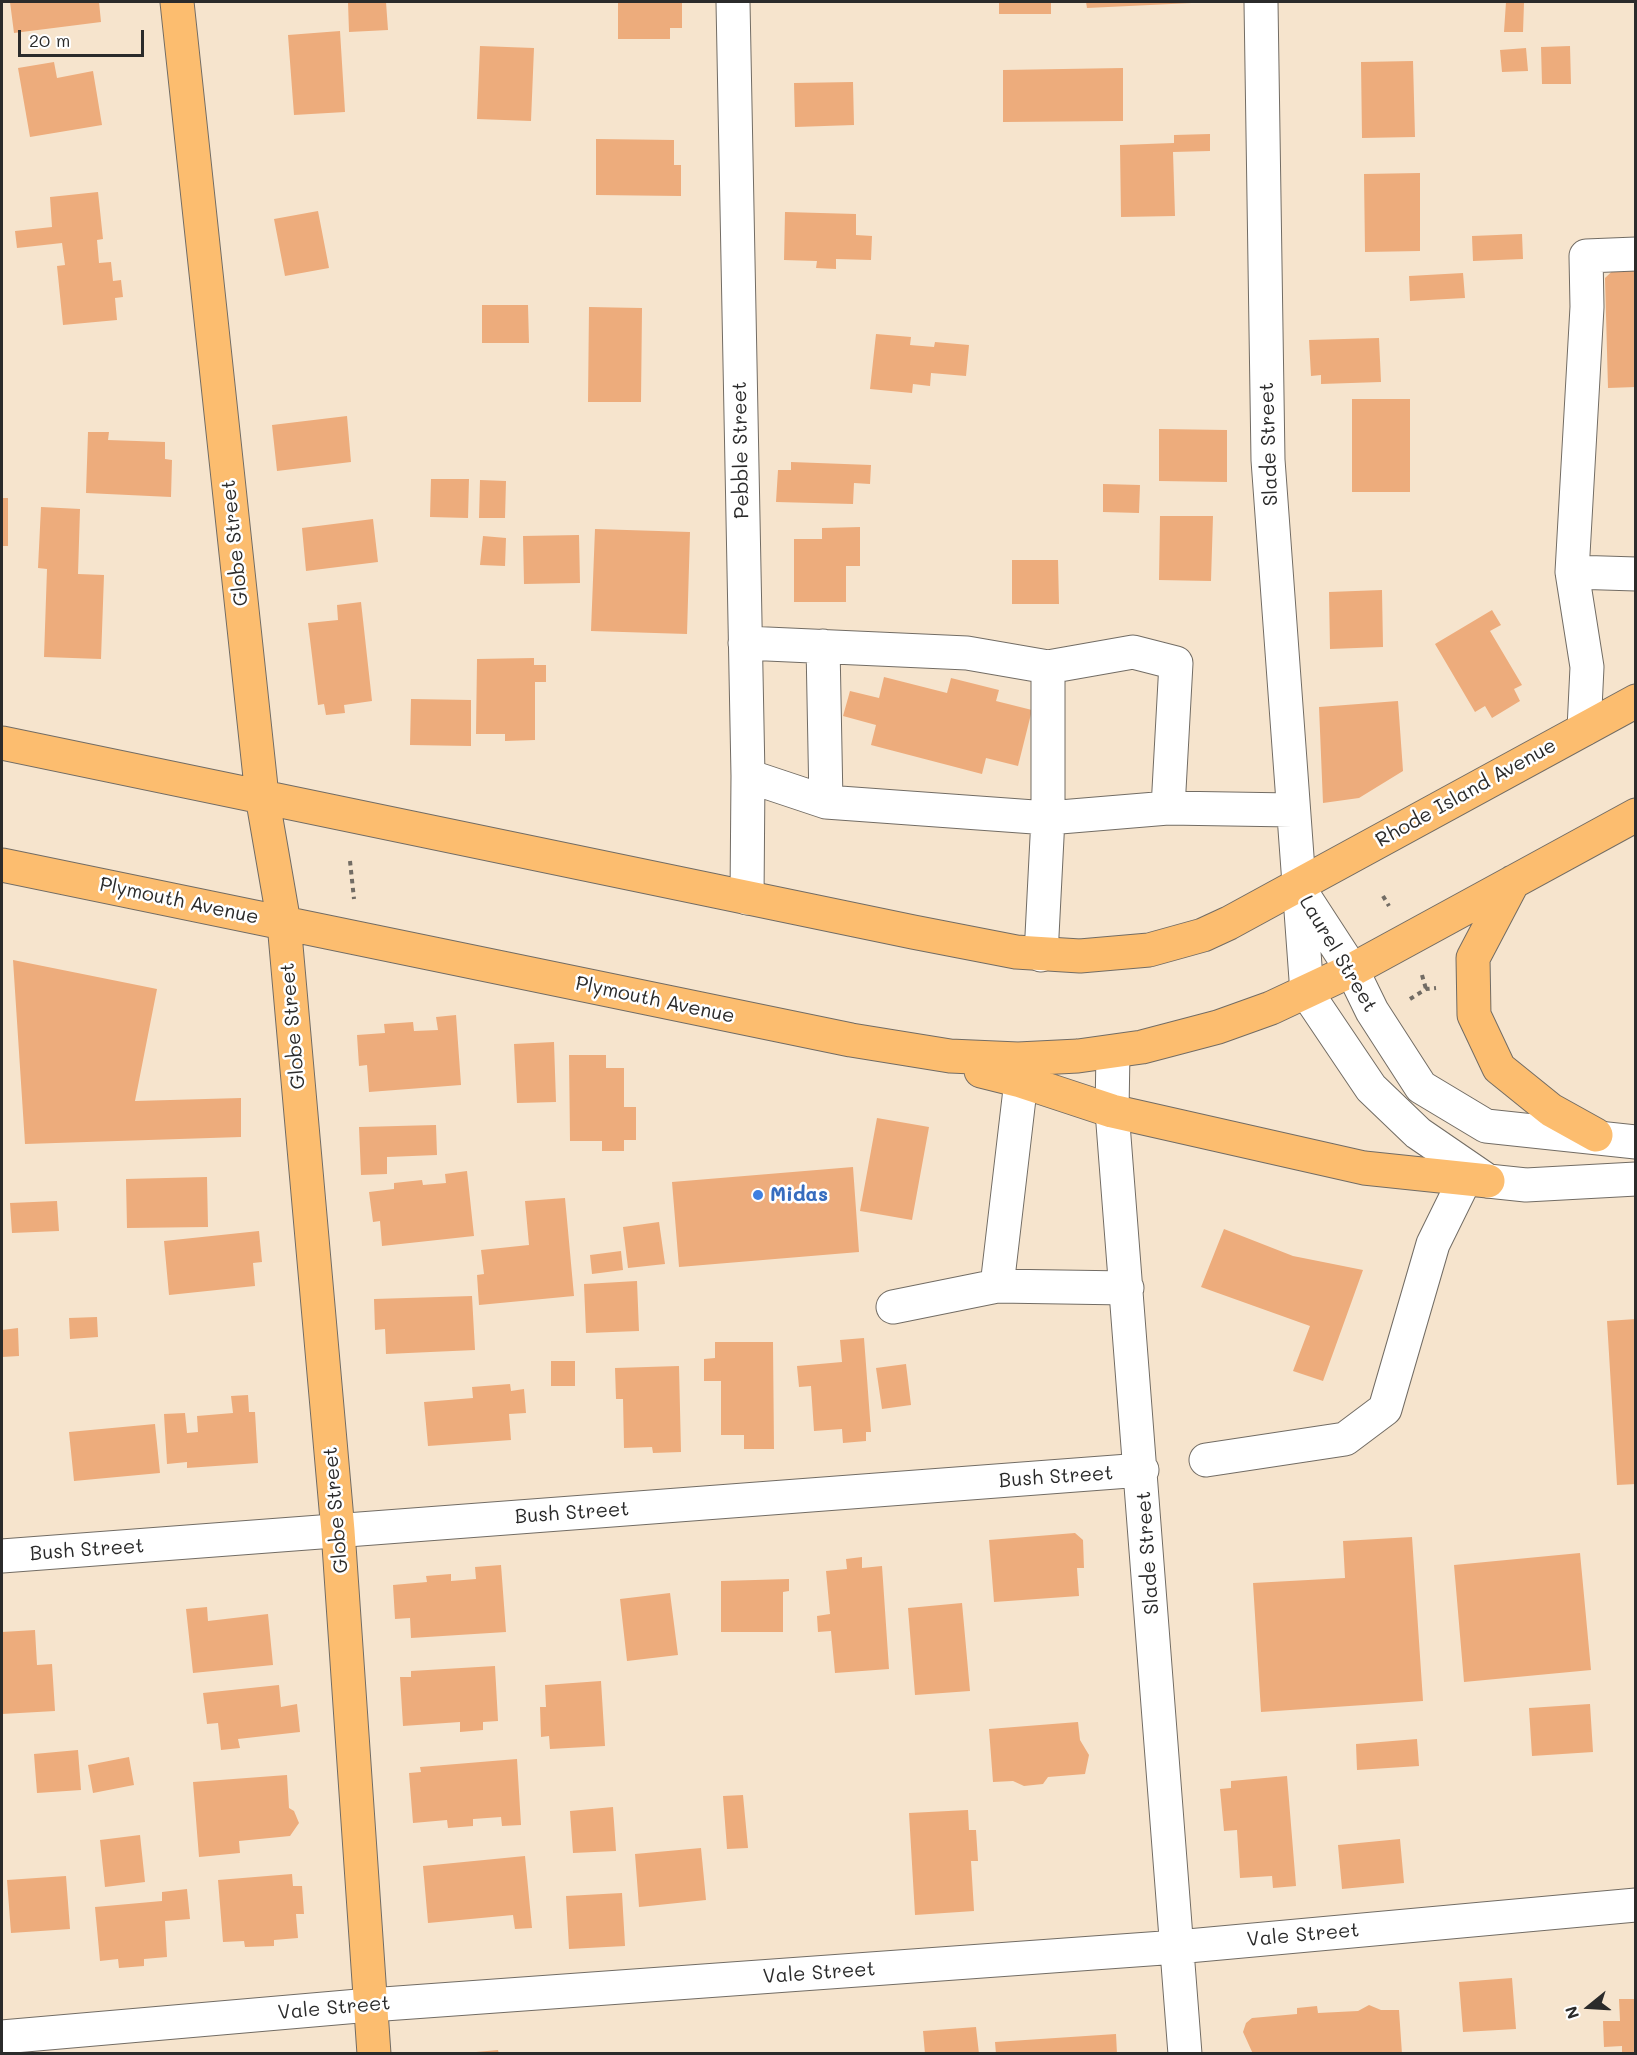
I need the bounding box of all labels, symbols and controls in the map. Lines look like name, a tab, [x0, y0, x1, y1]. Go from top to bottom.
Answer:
scale bar	[21, 18, 147, 56]
text: 20 m	[29, 28, 70, 52]
street label: Pebble Street	[728, 381, 754, 519]
street label: Slade Street	[1255, 382, 1283, 506]
street label: Globe Street	[216, 479, 254, 607]
street label: Rhode Island Avenue	[1372, 733, 1560, 853]
street label: Plymouth Avenue	[97, 872, 261, 930]
street label: Laurel Street	[1294, 891, 1382, 1017]
street label: Globe Street	[276, 962, 310, 1090]
street label: Plymouth Avenue	[573, 971, 737, 1029]
place label: Midas	[770, 1183, 828, 1207]
marker: Midas	[751, 1188, 765, 1202]
street label: Globe Street	[319, 1446, 353, 1574]
street label: Bush Street	[998, 1461, 1114, 1493]
street label: Slade Street	[1132, 1490, 1164, 1616]
street label: Bush Street	[514, 1497, 630, 1529]
street label: Bush Street	[29, 1534, 145, 1566]
street label: Vale Street	[1246, 1918, 1360, 1952]
street label: Vale Street	[762, 1957, 876, 1989]
north arrow	[1559, 1977, 1619, 2037]
street label: Vale Street	[277, 1991, 391, 2025]
text: N	[1560, 2004, 1583, 2022]

